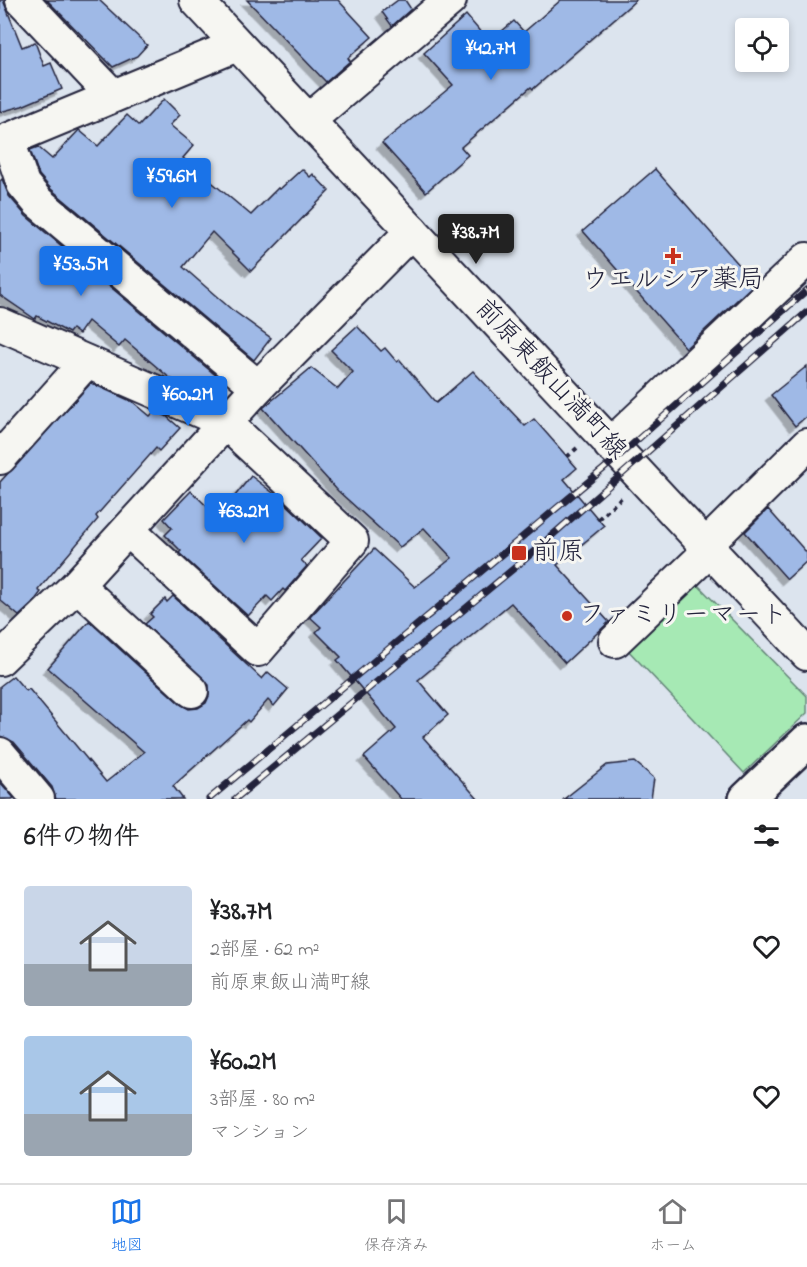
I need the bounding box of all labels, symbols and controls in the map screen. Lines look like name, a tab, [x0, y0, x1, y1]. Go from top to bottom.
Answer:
map controls	[735, 18, 789, 72]
button: locate	[735, 18, 789, 72]
pin: ¥42.7M	[442, 30, 540, 81]
text: ¥42.7M	[466, 35, 516, 64]
pin: ¥59.6M	[123, 158, 221, 209]
text: ¥59.6M	[147, 163, 197, 192]
pin: ¥38.7M	[427, 214, 525, 265]
text: ¥38.7M	[452, 219, 500, 248]
pin: ¥53.5M	[32, 246, 130, 297]
marker: ウエルシア薬局	[666, 249, 680, 263]
text: ¥53.5M	[53, 251, 109, 280]
place label: ウエルシア薬局	[582, 262, 764, 300]
street label: 前原東飯山満町線	[465, 291, 635, 469]
pin: ¥60.2M	[139, 376, 237, 427]
text: ¥60.2M	[162, 381, 214, 410]
pin: ¥63.2M	[195, 493, 293, 544]
text: ¥63.2M	[218, 498, 270, 527]
place label: 前原	[532, 534, 584, 572]
marker: 前原	[510, 544, 528, 562]
place label: ファミリーマート	[579, 597, 788, 635]
marker: ファミリーマート	[560, 609, 574, 623]
text: 6件の物件	[24, 819, 139, 857]
icon: filters	[750, 819, 783, 852]
text: ¥38.7M	[210, 894, 272, 932]
icon: home	[72, 910, 144, 982]
icon: heart	[750, 930, 783, 963]
text: 2部屋 · 62 m²	[210, 936, 319, 965]
text: 前原東飯山満町線	[210, 969, 370, 998]
text: ¥60.2M	[210, 1044, 277, 1082]
icon: home	[72, 1060, 144, 1132]
icon: heart	[750, 1080, 783, 1113]
text: 3部屋 · 80 m²	[210, 1086, 315, 1115]
text: マンション	[210, 1119, 309, 1148]
tab: 地図	[110, 1195, 143, 1258]
tab: 保存済み	[364, 1195, 428, 1258]
tab: ホーム	[649, 1195, 697, 1258]

